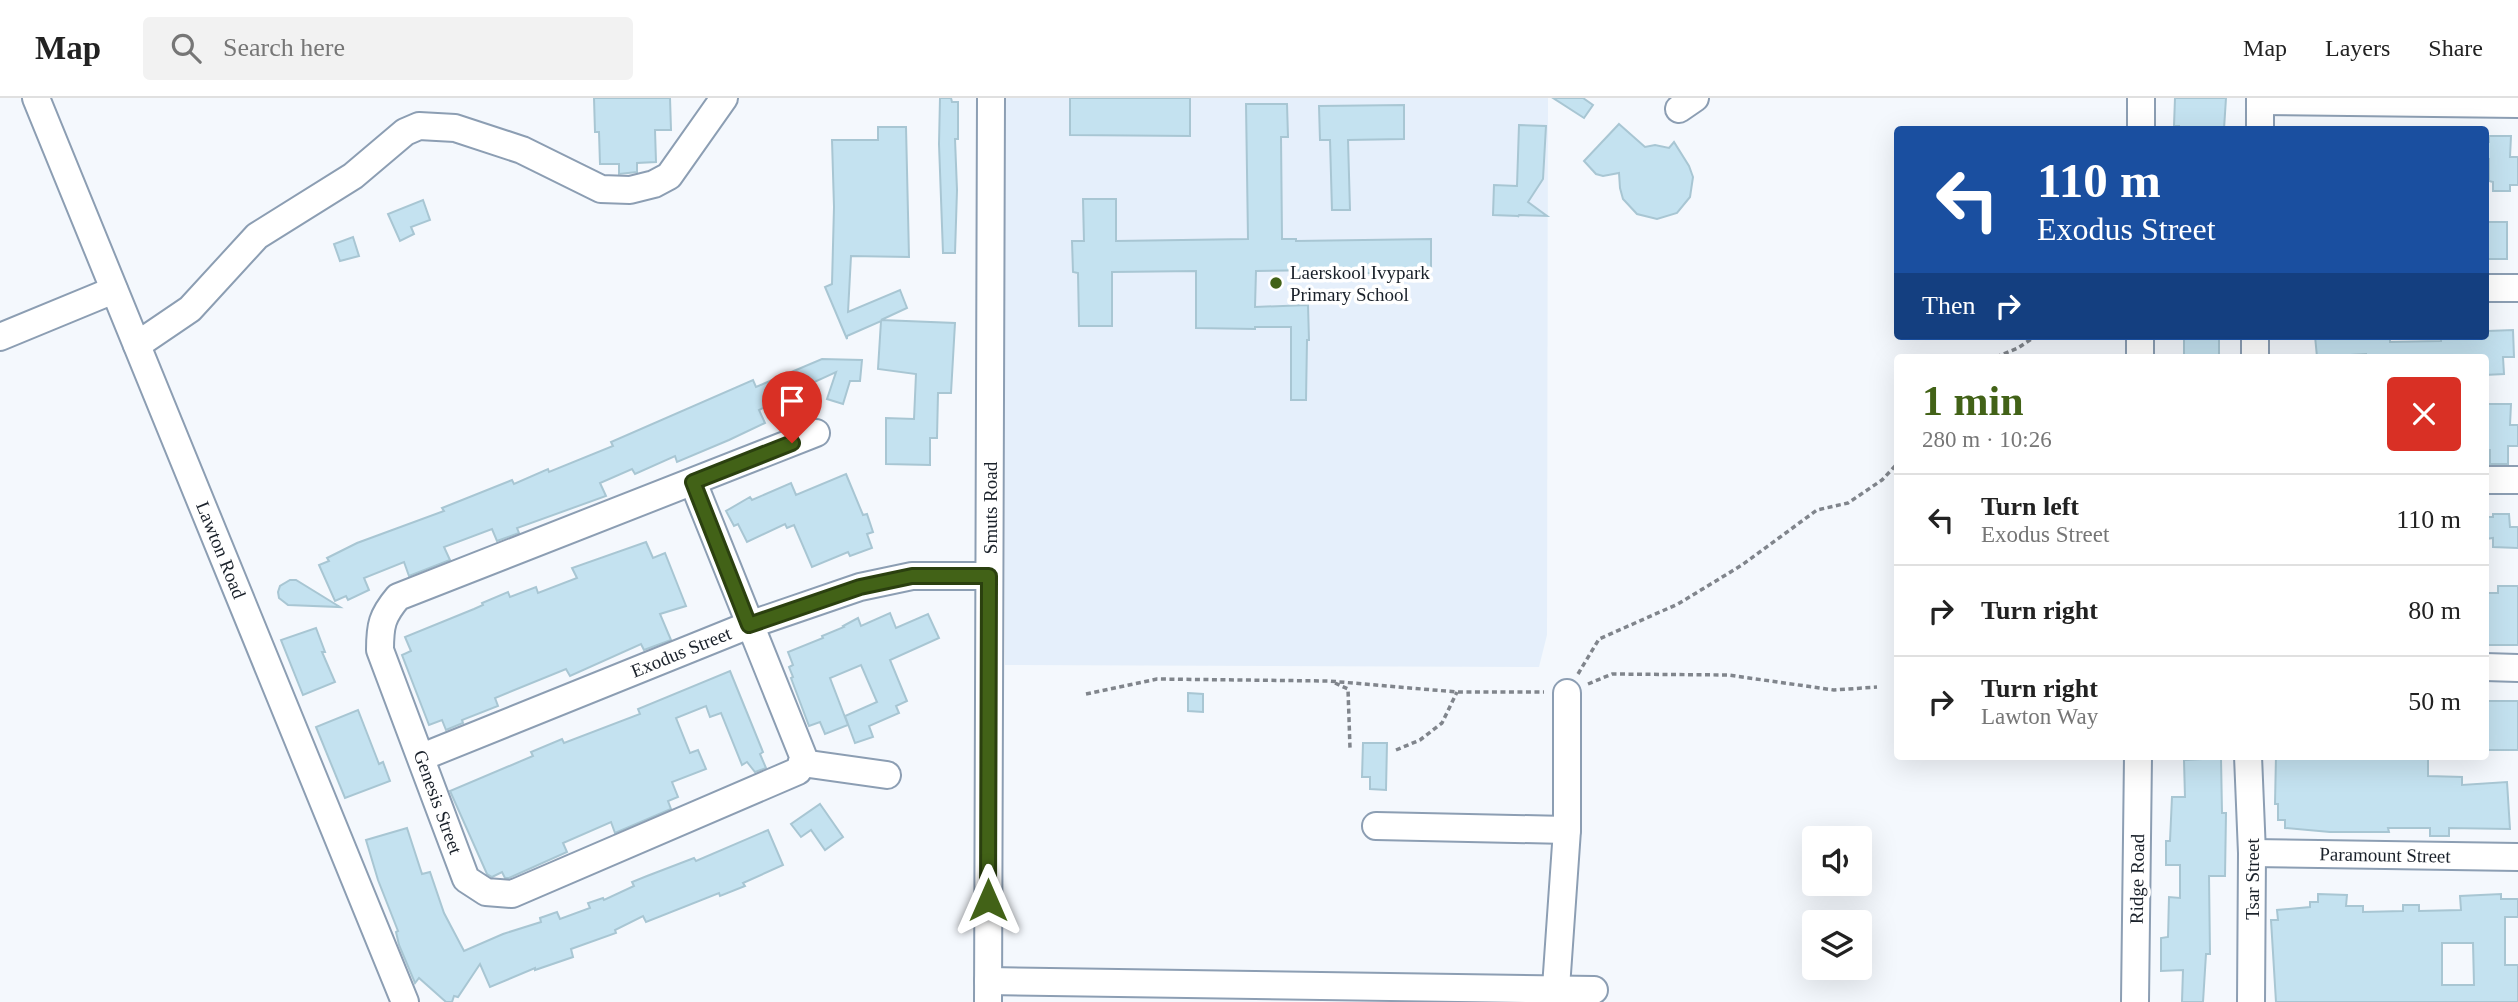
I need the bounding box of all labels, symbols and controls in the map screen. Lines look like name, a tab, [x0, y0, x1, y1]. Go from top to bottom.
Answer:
search box	[143, 17, 633, 80]
icon: search	[167, 29, 205, 67]
text: Map	[35, 30, 101, 66]
text: Search here	[223, 33, 345, 62]
text: Map	[2243, 35, 2287, 61]
text: Layers	[2325, 35, 2390, 61]
text: Share	[2428, 35, 2483, 61]
text: 110 m	[2037, 153, 2161, 208]
icon: left	[1922, 154, 2013, 245]
text: Exodus Street	[2037, 211, 2216, 247]
place label: Laerskool Ivypark Primary School	[1290, 262, 1430, 305]
marker: Laerskool Ivypark Primary School	[1268, 275, 1284, 291]
icon: right	[1989, 287, 2027, 325]
text: Then	[1922, 291, 1975, 320]
pin	[762, 371, 822, 443]
button: close	[2387, 377, 2461, 451]
text: 1 min	[1922, 378, 2024, 424]
icon: arrive	[773, 382, 811, 420]
text: 280 m · 10:26	[1922, 427, 2052, 452]
street label: Smuts Road	[980, 461, 1001, 554]
text: Turn left	[1981, 492, 2079, 521]
street label: Lawton Road	[192, 498, 250, 602]
icon: left	[1922, 501, 1960, 539]
text: 110 m	[2396, 505, 2461, 534]
text: Exodus Street	[1981, 522, 2109, 547]
icon: right	[1922, 592, 1960, 630]
text: Turn right	[1981, 596, 2098, 625]
text: 80 m	[2408, 596, 2461, 625]
street label: Exodus Street	[628, 622, 735, 682]
text: Turn right	[1981, 674, 2098, 703]
icon: right	[1922, 683, 1960, 721]
text: 50 m	[2408, 687, 2461, 716]
text: Lawton Way	[1981, 704, 2098, 729]
street label: Genesis Street	[409, 747, 467, 858]
map controls	[1802, 826, 1872, 980]
button: sound	[1802, 826, 1872, 896]
street label: Ridge Road	[2126, 833, 2148, 924]
street label: Tsar Street	[2242, 838, 2263, 920]
street label: Paramount Street	[2319, 843, 2452, 867]
position arrow	[951, 863, 1025, 937]
button: layers	[1802, 910, 1872, 980]

